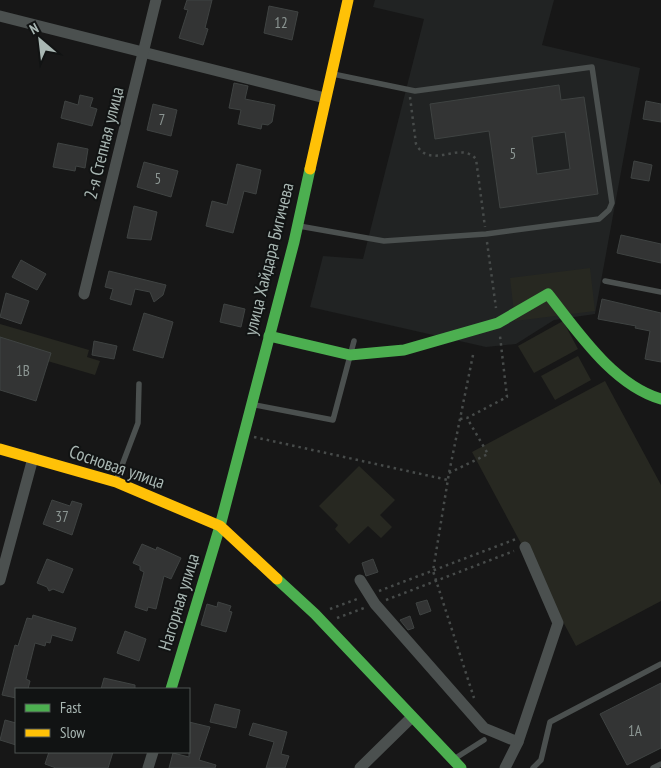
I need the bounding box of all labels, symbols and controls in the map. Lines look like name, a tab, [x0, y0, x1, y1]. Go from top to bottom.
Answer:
house number: 12	[274, 13, 288, 32]
north arrow	[15, 15, 65, 65]
text: N	[26, 19, 41, 38]
street label: 2-я Степная улица	[78, 84, 129, 201]
house number: 7	[159, 110, 165, 129]
house number: 5	[510, 144, 516, 163]
house number: 5	[155, 169, 161, 188]
street label: улица Хайдара Бигичева	[238, 180, 299, 338]
house number: 1В	[16, 361, 30, 380]
street label: Сосновая улица	[66, 439, 168, 494]
house number: 37	[55, 507, 69, 526]
street label: Нагорная улица	[153, 551, 204, 653]
legend	[15, 688, 190, 753]
text: Fast	[60, 698, 81, 717]
house number: 1А	[628, 721, 643, 740]
text: Slow	[60, 723, 85, 742]

